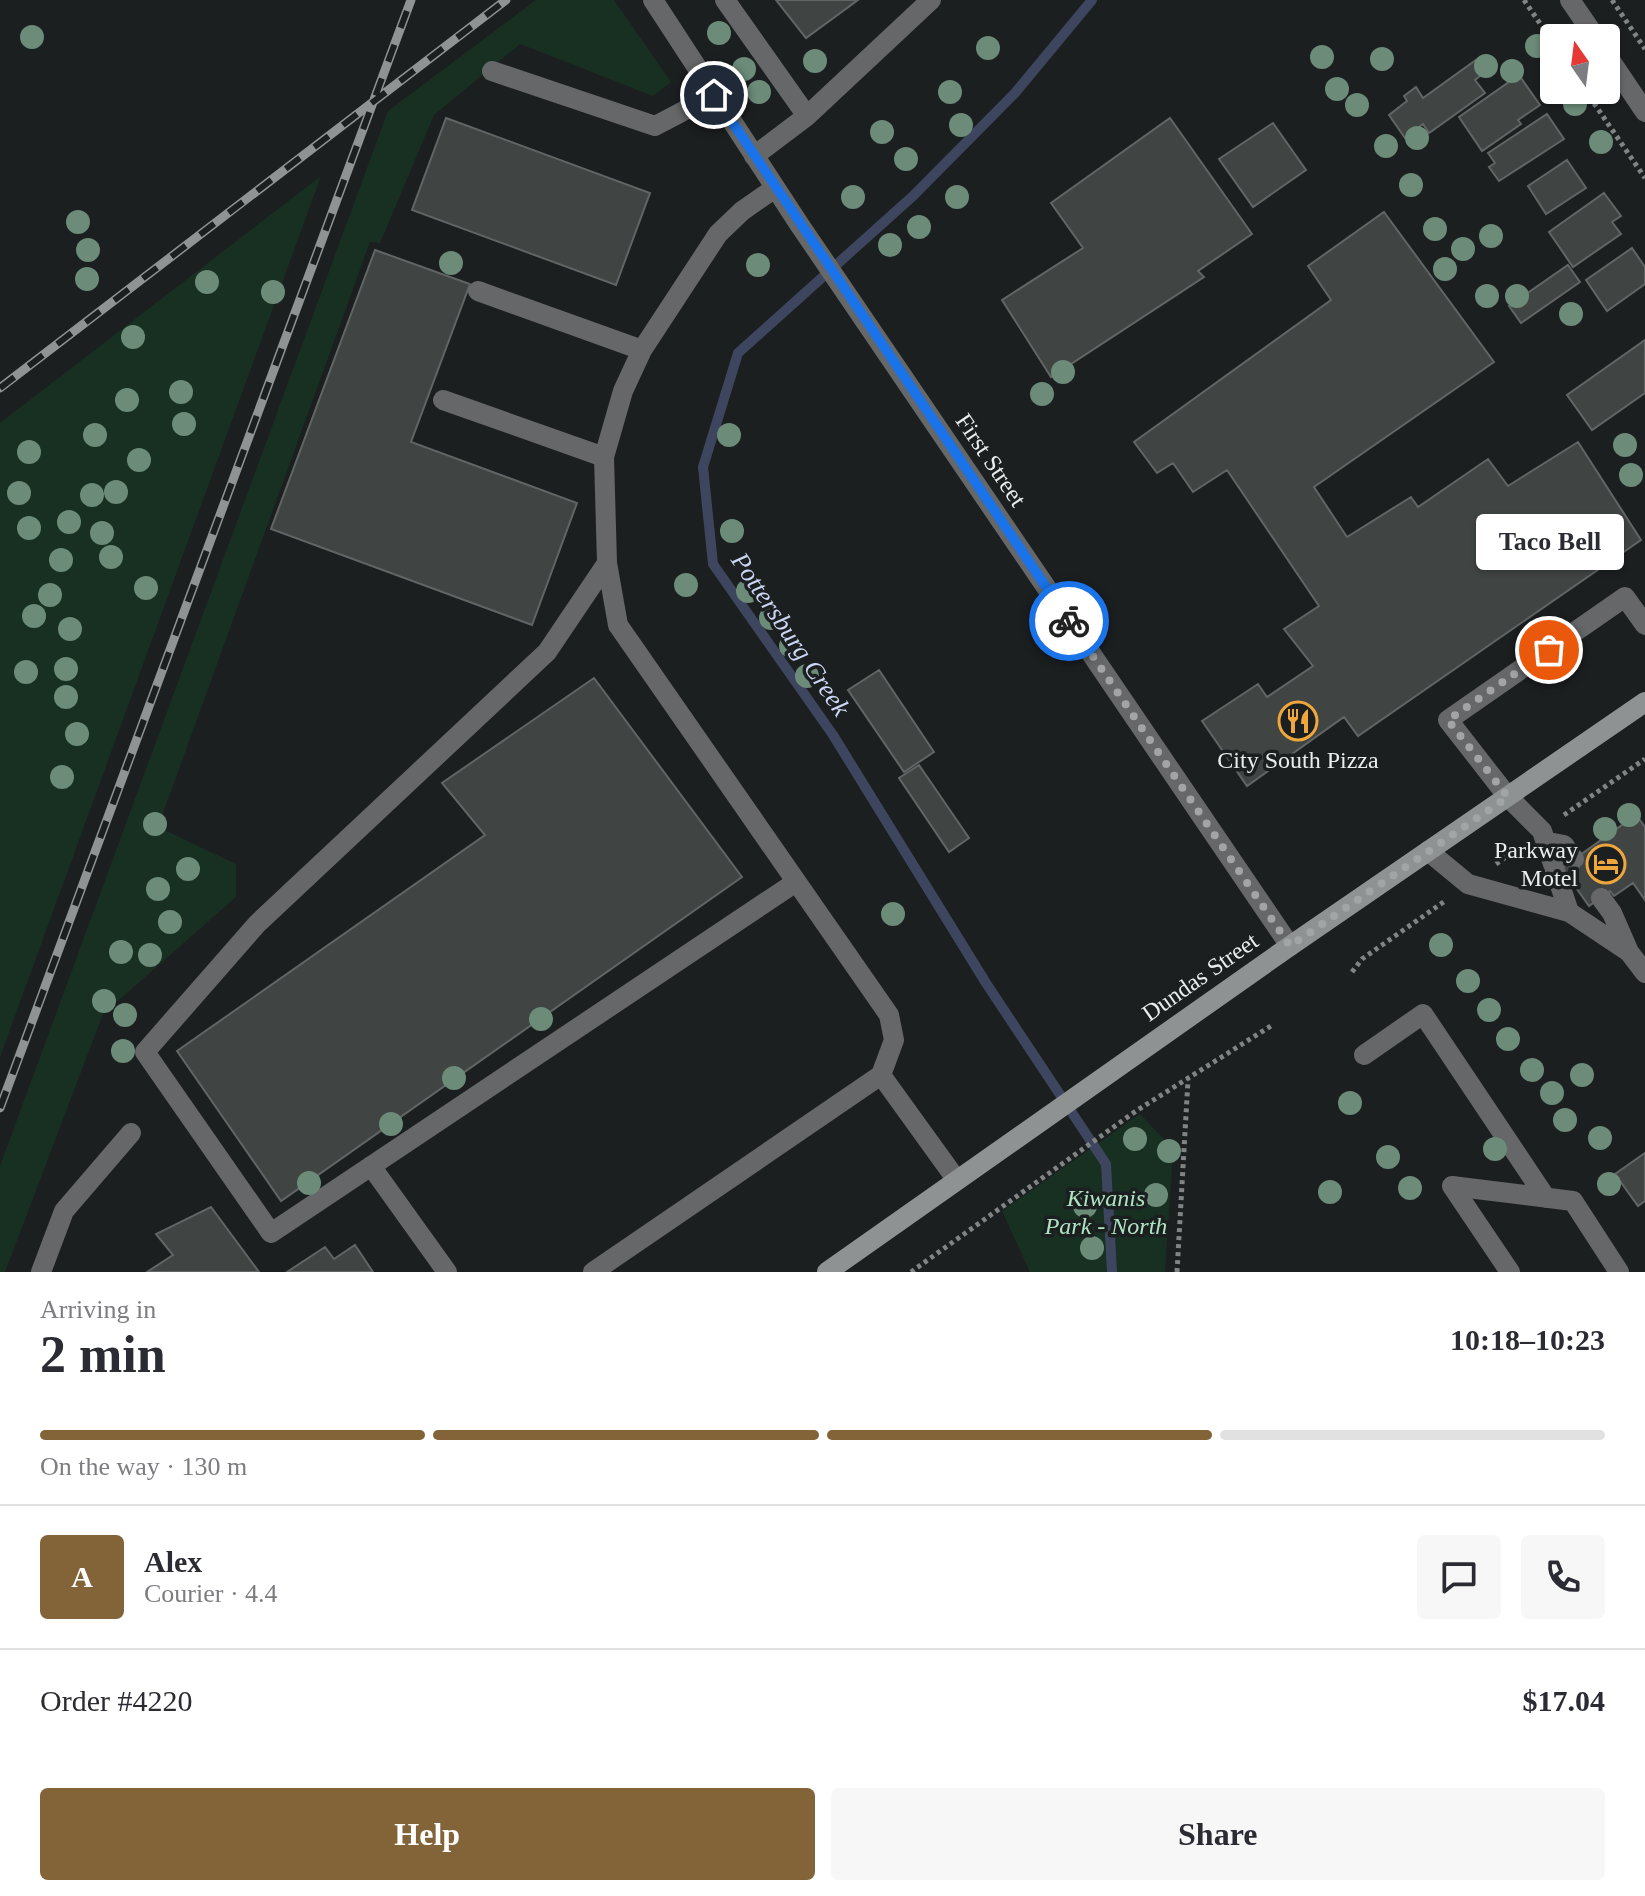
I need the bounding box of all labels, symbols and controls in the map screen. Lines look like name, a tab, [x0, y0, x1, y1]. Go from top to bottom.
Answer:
north arrow	[1540, 24, 1620, 104]
map controls	[1540, 24, 1620, 104]
pin	[680, 61, 748, 129]
icon: home	[692, 73, 736, 117]
street label: First Street	[951, 409, 1032, 511]
callout: Taco Bell	[1475, 514, 1623, 570]
text: Taco Bell	[1499, 527, 1601, 556]
water label: Pottersburg Creek	[725, 546, 856, 722]
courier	[1029, 581, 1109, 661]
icon: bike	[1047, 599, 1091, 643]
pin	[1515, 616, 1583, 684]
icon: bag	[1527, 628, 1571, 672]
restaurant icon: City South Pizza	[1277, 700, 1319, 742]
place label: City South Pizza	[1217, 747, 1379, 773]
place label: Parkway Motel	[1494, 837, 1578, 891]
hotel icon: Parkway Motel	[1585, 843, 1627, 885]
street label: Dundas Street	[1137, 927, 1263, 1026]
park label: Kiwanis Park - North	[1044, 1185, 1167, 1239]
text: Arriving in	[40, 1295, 156, 1324]
text: 10:18–10:23	[1450, 1323, 1605, 1356]
text: 2 min	[40, 1326, 166, 1383]
text: On the way · 130 m	[40, 1452, 247, 1481]
button: chat	[1417, 1535, 1501, 1619]
button: phone	[1521, 1535, 1605, 1619]
text: Alex	[144, 1545, 202, 1578]
text: A	[71, 1560, 93, 1593]
text: Courier · 4.4	[144, 1579, 278, 1608]
text: Order #4220	[40, 1684, 192, 1717]
text: $17.04	[1523, 1684, 1605, 1717]
button: Help	[40, 1788, 815, 1880]
button: Share	[831, 1788, 1605, 1880]

